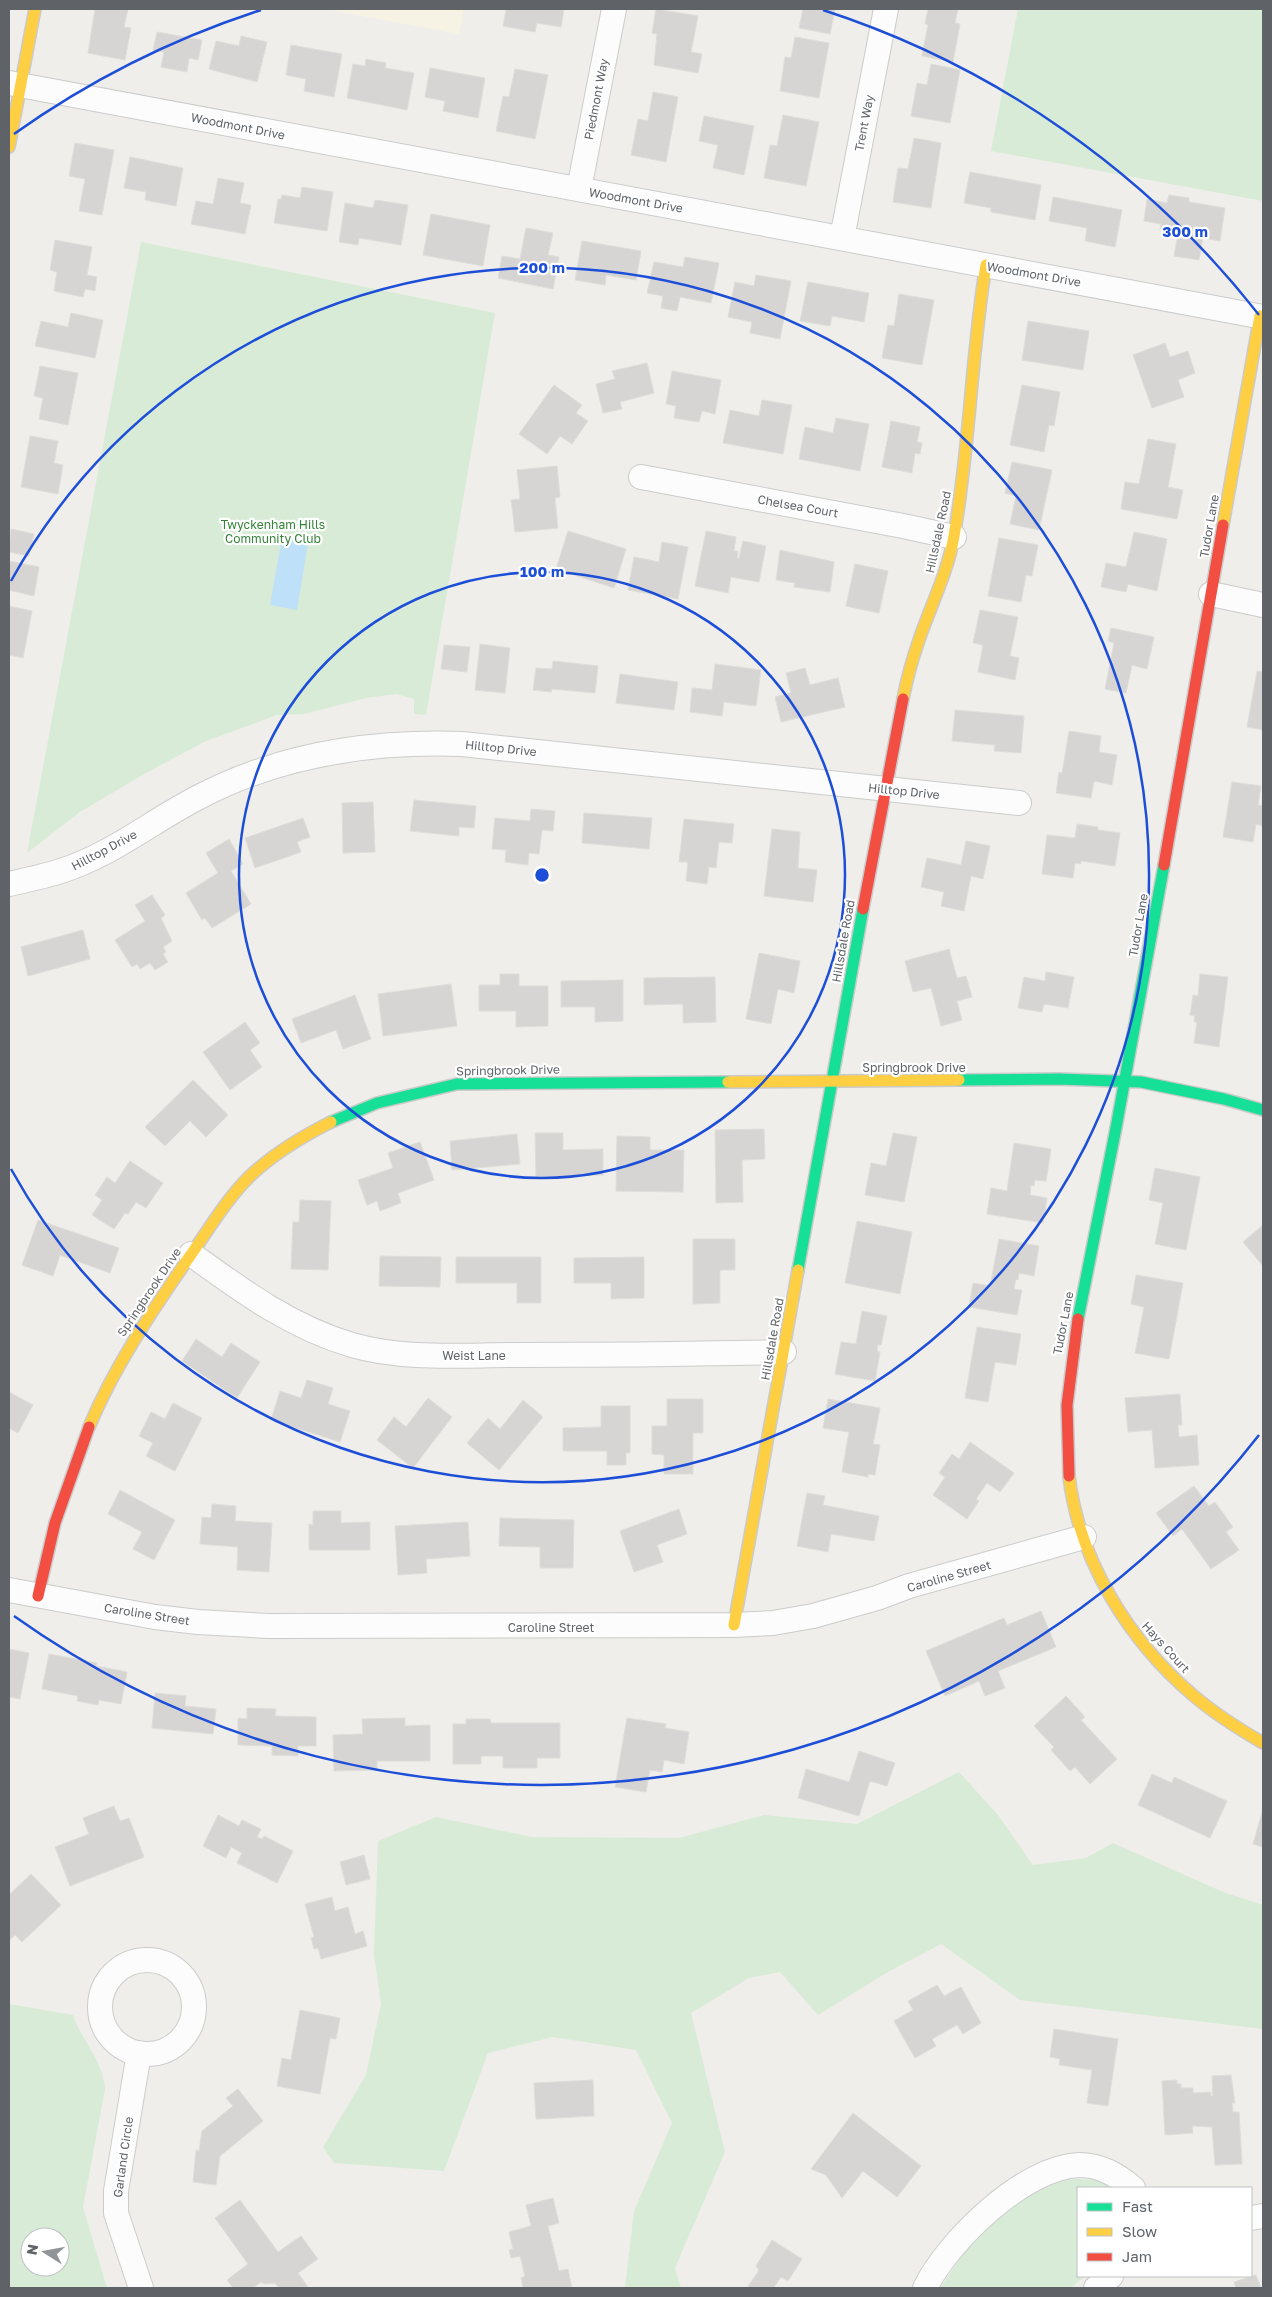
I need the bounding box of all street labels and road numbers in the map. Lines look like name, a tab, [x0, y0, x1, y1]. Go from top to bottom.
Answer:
street label: Piedmont Way	[581, 57, 611, 141]
street label: Trent Way	[851, 93, 877, 153]
street label: Woodmont Drive	[190, 110, 286, 142]
street label: Woodmont Drive	[588, 184, 684, 216]
street label: Woodmont Drive	[986, 258, 1082, 290]
street label: Hillsdale Road	[922, 490, 954, 574]
street label: Chelsea Court	[756, 492, 840, 521]
street label: Tudor Lane	[1196, 493, 1222, 559]
street label: Hilltop Drive	[464, 737, 538, 759]
street label: Hilltop Drive	[867, 780, 941, 802]
street label: Hilltop Drive	[69, 826, 139, 874]
street label: Tudor Lane	[1125, 892, 1151, 958]
street label: Hillsdale Road	[828, 899, 858, 983]
street label: Springbrook Drive	[862, 1060, 966, 1075]
street label: Springbrook Drive	[456, 1062, 560, 1078]
street label: Springbrook Drive	[114, 1245, 184, 1339]
street label: Tudor Lane	[1050, 1290, 1076, 1356]
street label: Hillsdale Road	[757, 1297, 787, 1381]
street label: Weist Lane	[442, 1348, 506, 1363]
street label: Caroline Street	[905, 1557, 993, 1595]
street label: Caroline Street	[103, 1600, 191, 1628]
street label: Hays Court	[1139, 1618, 1193, 1676]
street label: Caroline Street	[508, 1620, 595, 1635]
street label: Garland Circle	[110, 2116, 136, 2198]

